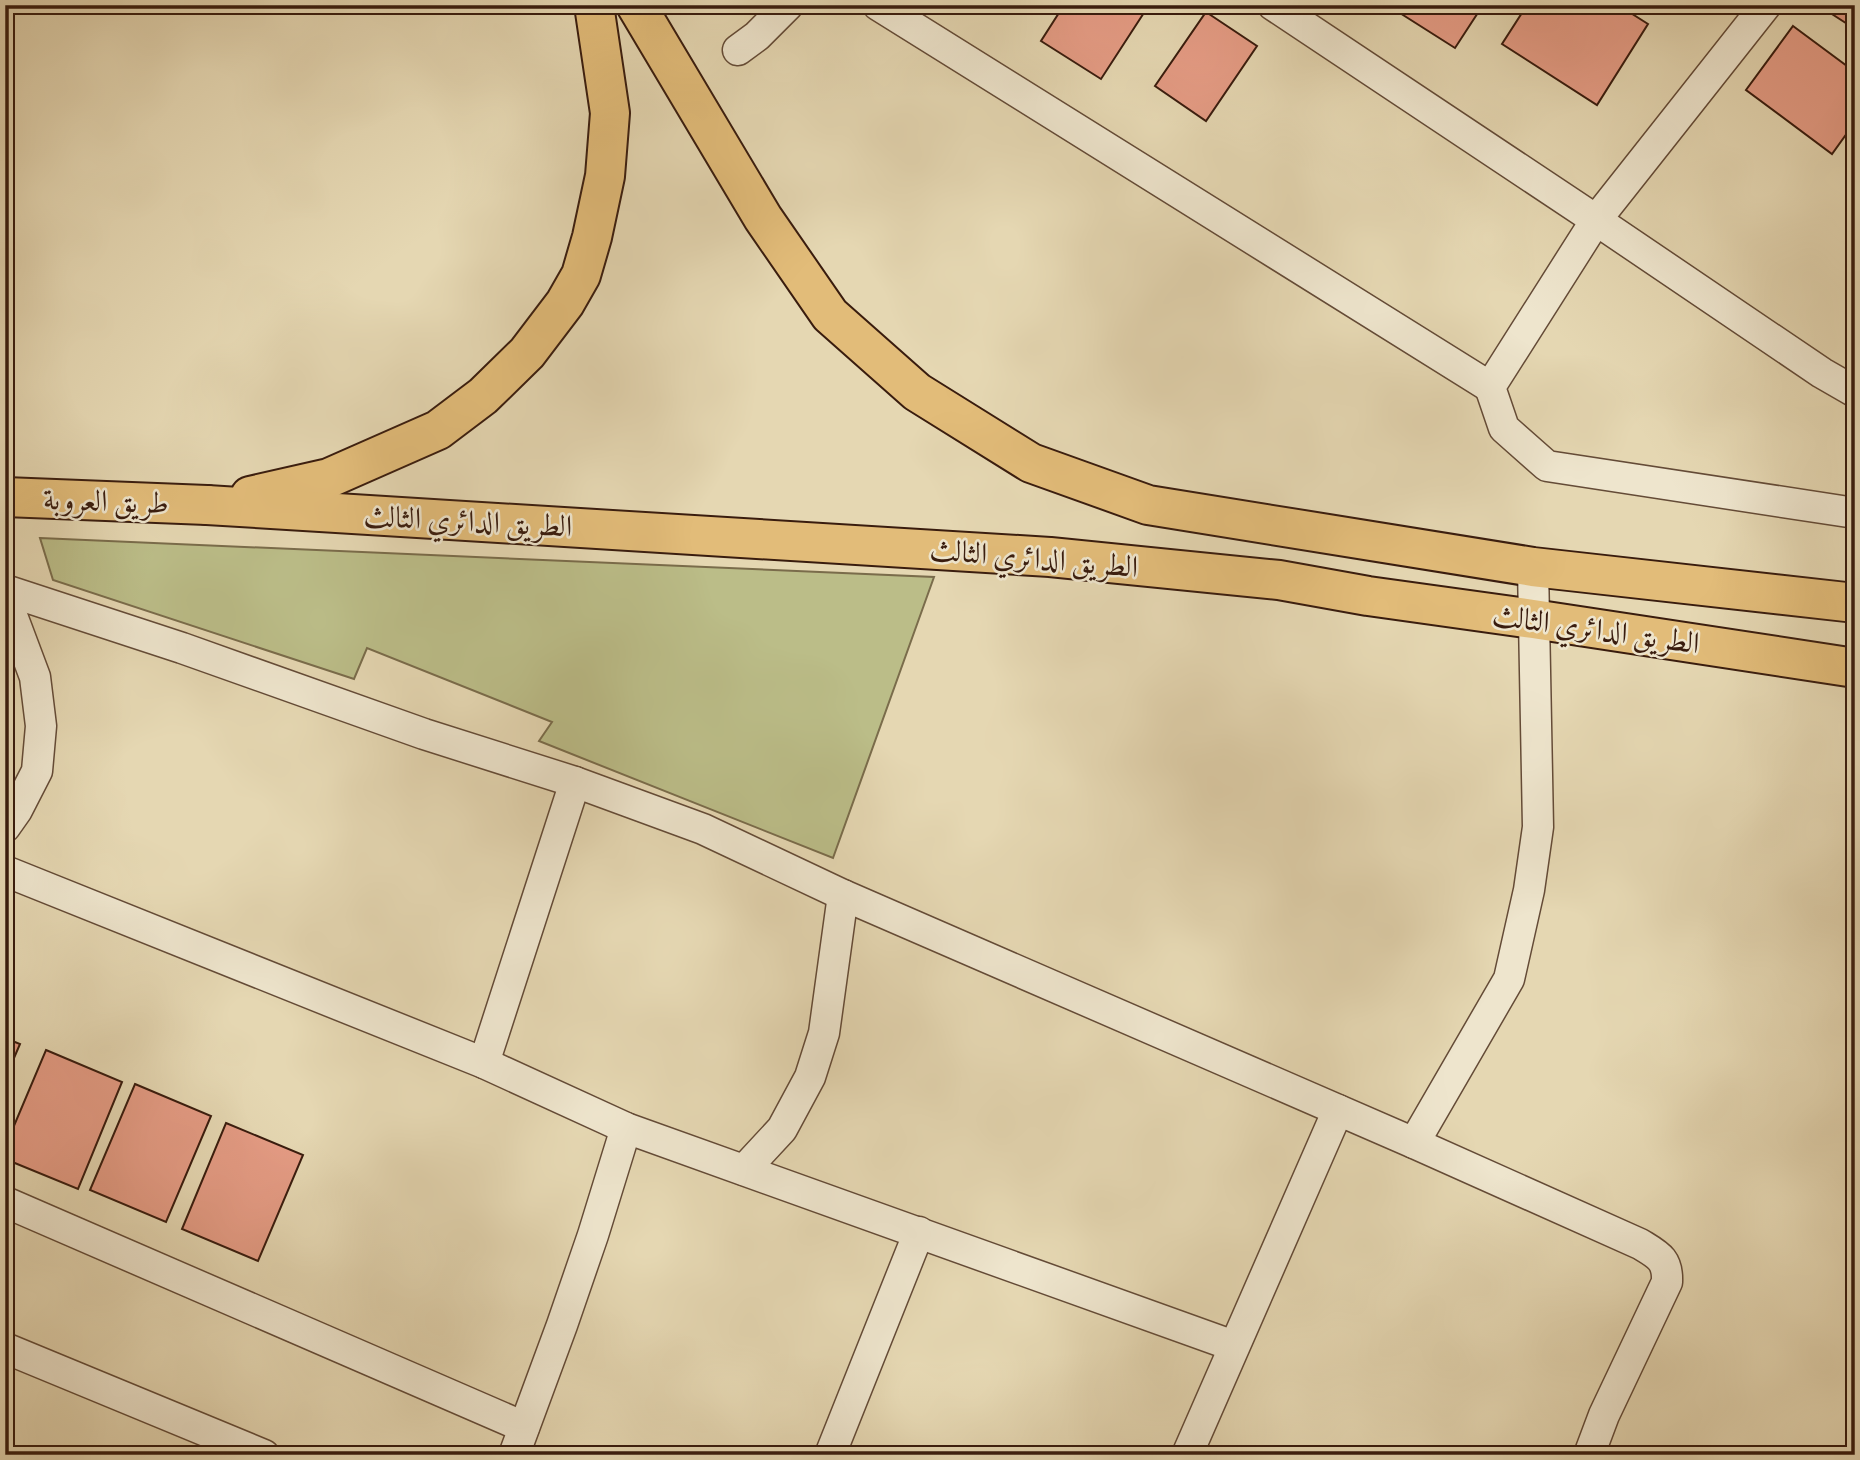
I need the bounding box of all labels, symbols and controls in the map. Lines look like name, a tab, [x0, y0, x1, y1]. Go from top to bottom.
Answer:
street label: طريق العروبة	[42, 481, 169, 522]
street label: الطريق الدائري الثالث	[362, 498, 573, 550]
street label: الطريق الدائري الثالث	[928, 531, 1140, 591]
street label: الطريق الدائري الثالث	[1489, 597, 1702, 667]

